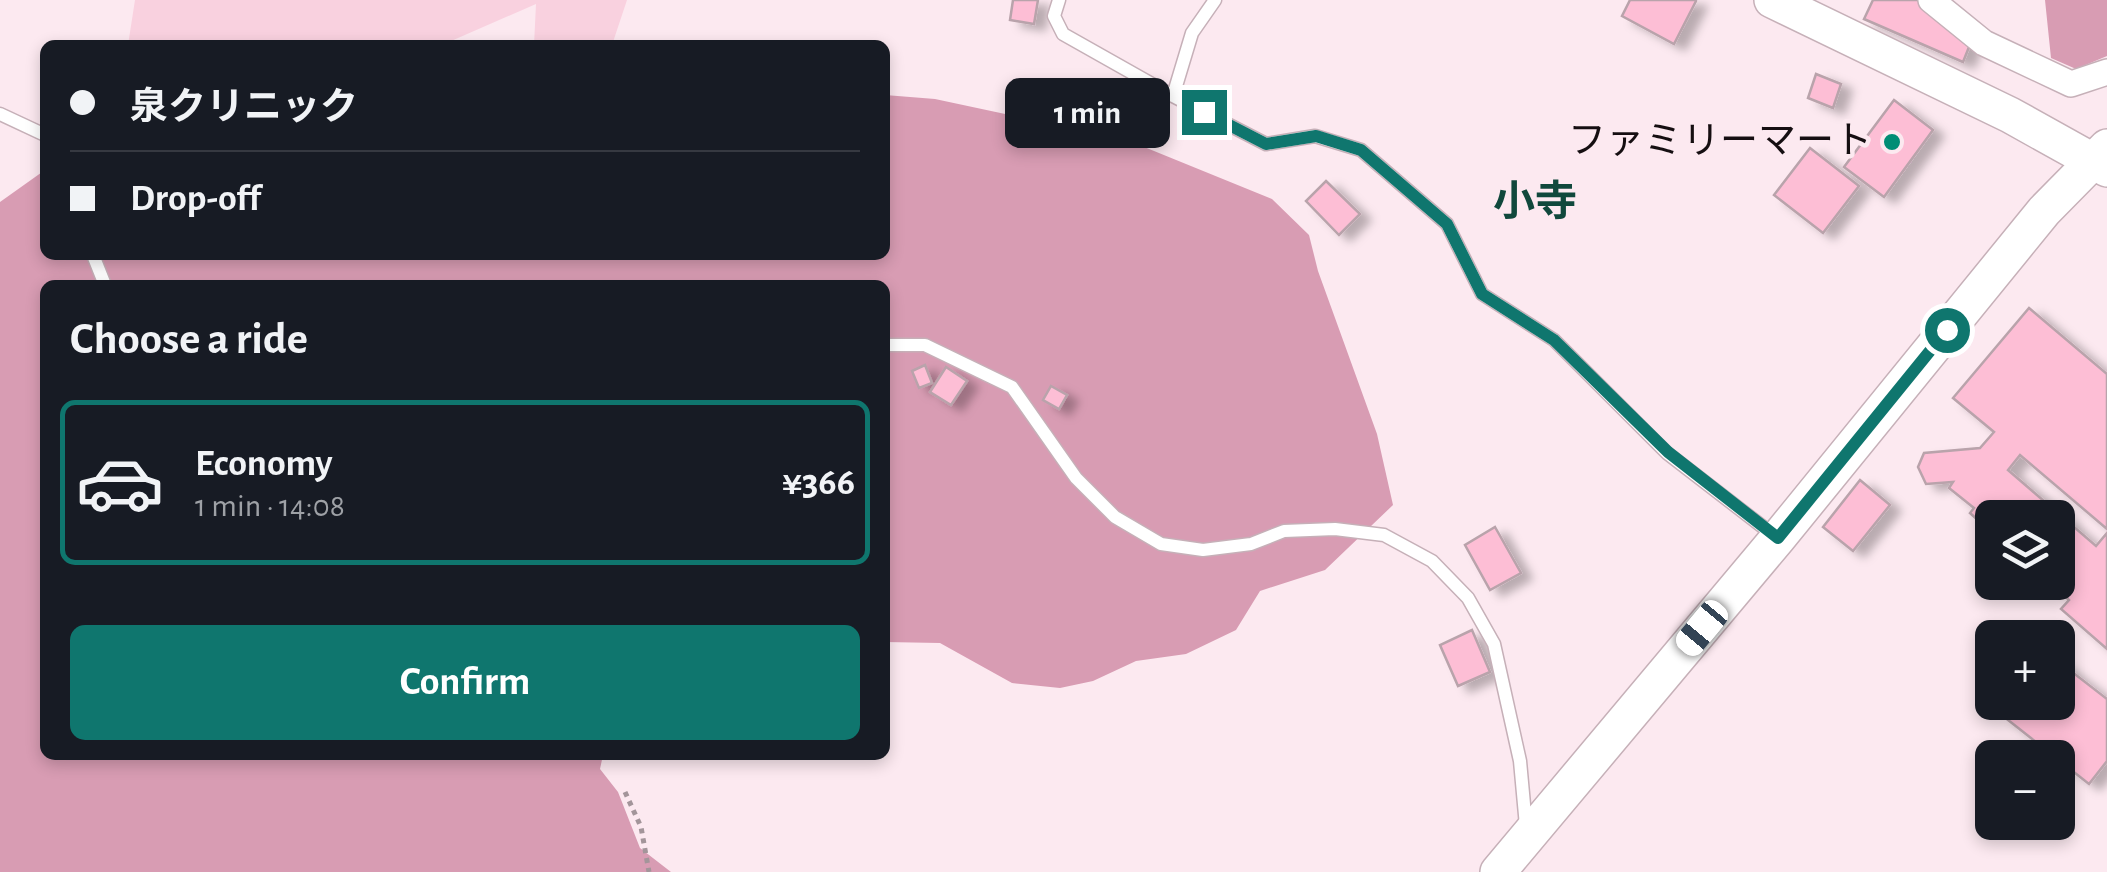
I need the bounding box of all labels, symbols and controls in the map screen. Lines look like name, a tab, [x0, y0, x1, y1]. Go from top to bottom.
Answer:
callout: 1 min	[1004, 77, 1169, 147]
text: 泉クリニック	[130, 89, 358, 127]
route end	[1182, 90, 1227, 135]
text: 1 min	[1054, 97, 1121, 129]
place label: ファミリーマート	[1568, 123, 1872, 161]
marker: ファミリーマート	[1881, 131, 1903, 153]
district label: 小寺	[1493, 179, 1577, 223]
text: Drop-off	[130, 180, 261, 218]
route start	[1925, 308, 1970, 353]
text: Choose a ride	[70, 317, 308, 362]
icon: car	[75, 438, 165, 528]
text: Economy	[195, 445, 333, 483]
text: ¥366	[782, 464, 855, 502]
text: 1 min · 14:08	[195, 490, 345, 522]
map controls	[1975, 500, 2075, 840]
button: layers	[1975, 500, 2075, 600]
car	[1671, 595, 1733, 661]
button: +	[1975, 620, 2075, 720]
button: Confirm	[70, 625, 860, 740]
button: −	[1975, 740, 2075, 840]

